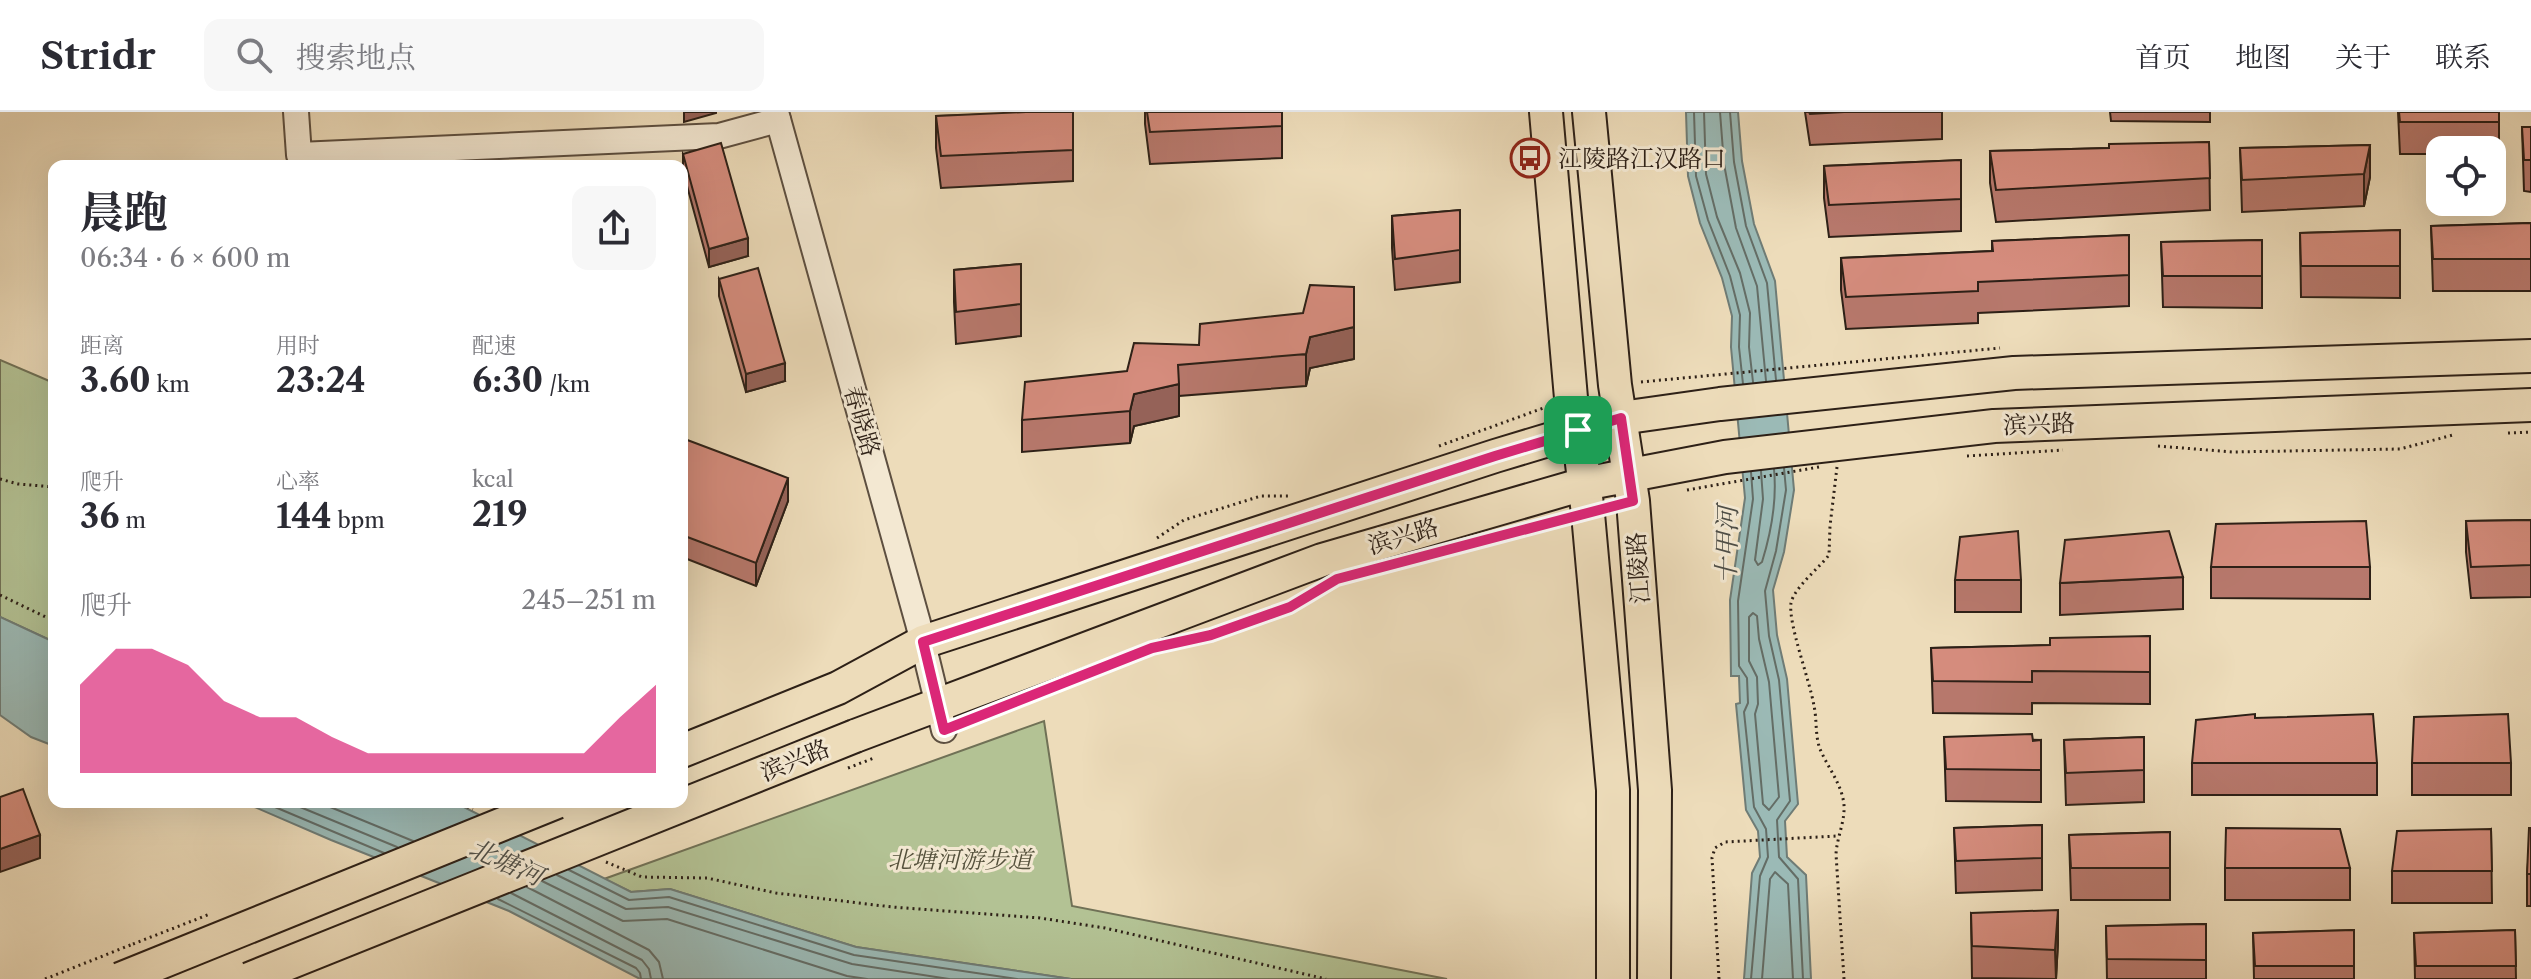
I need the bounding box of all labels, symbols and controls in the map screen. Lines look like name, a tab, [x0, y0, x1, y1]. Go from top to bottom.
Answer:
search box	[204, 19, 764, 91]
text: Stridr	[40, 32, 156, 79]
icon: search	[232, 33, 276, 77]
text: 搜索地点	[296, 39, 416, 76]
text: 首页	[2135, 40, 2191, 74]
text: 地图	[2235, 40, 2291, 74]
text: 关于	[2335, 40, 2391, 74]
text: 联系	[2435, 40, 2491, 74]
map controls	[2426, 136, 2506, 216]
button: locate	[2426, 136, 2506, 216]
bus stop icon: 江陵路江汉路口	[1509, 137, 1551, 179]
place label: 江陵路江汉路口	[1558, 144, 1726, 173]
text: 晨跑	[80, 185, 168, 239]
button: share	[572, 186, 656, 270]
text: 06:34 · 6 × 600 m	[80, 242, 291, 274]
text: 距离	[80, 332, 124, 359]
text: 用时	[276, 332, 320, 359]
text: 配速	[472, 332, 516, 359]
text: 3.60	[80, 359, 151, 401]
text: 23:24	[276, 359, 366, 401]
text: 6:30	[472, 359, 543, 401]
text: km	[151, 371, 190, 398]
text: /km	[543, 371, 590, 398]
street label: 春晓路	[838, 382, 886, 460]
pin	[1544, 396, 1612, 464]
icon: arrive	[1556, 408, 1600, 452]
street label: 滨兴路	[2003, 408, 2075, 440]
text: kcal	[472, 466, 514, 493]
text: 爬升	[80, 468, 124, 495]
text: 心率	[276, 468, 320, 495]
text: 219	[472, 493, 528, 535]
text: 36	[80, 495, 120, 537]
text: 144	[276, 495, 332, 537]
water label: 十甲河	[1710, 502, 1744, 584]
text: m	[120, 507, 146, 534]
text: bpm	[332, 507, 385, 534]
street label: 滨兴路	[1364, 512, 1442, 560]
street label: 江陵路	[1621, 531, 1655, 605]
text: 245–251 m	[521, 584, 656, 616]
text: 爬升	[80, 589, 132, 621]
street label: 滨兴路	[756, 733, 834, 787]
water label: 北塘河	[464, 832, 552, 894]
park label: 北塘河游步道	[888, 845, 1035, 874]

